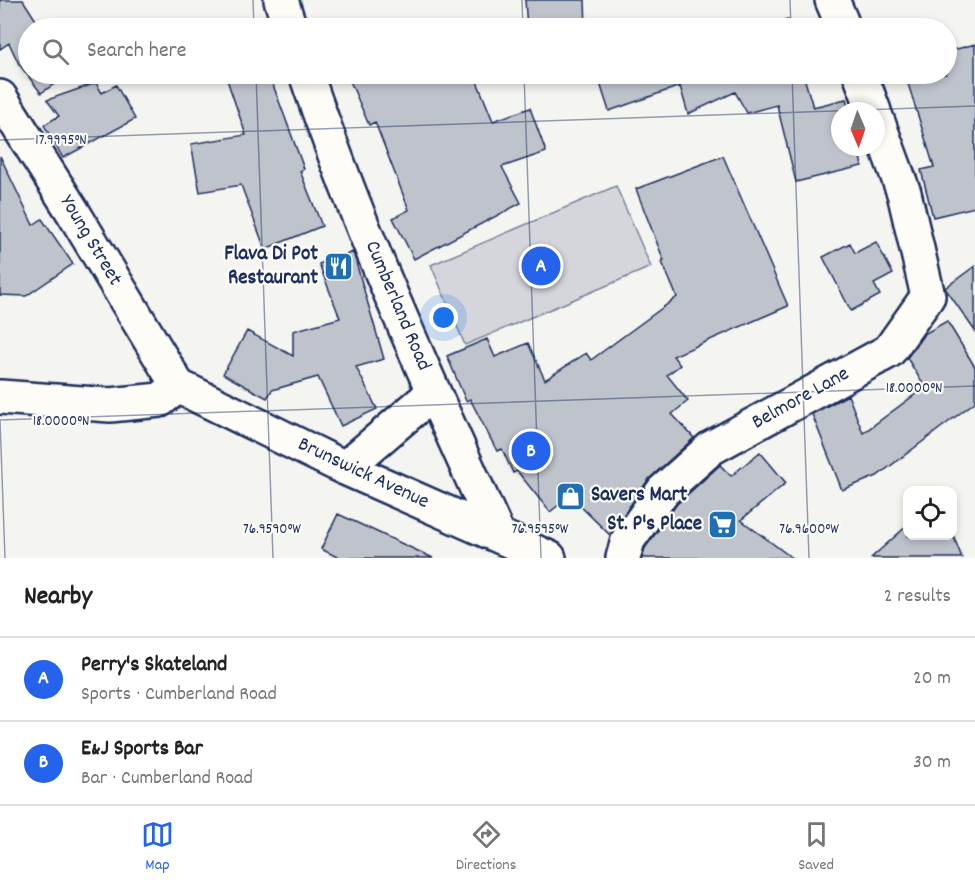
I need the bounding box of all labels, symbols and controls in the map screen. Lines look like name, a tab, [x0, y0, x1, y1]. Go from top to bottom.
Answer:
search box	[18, 18, 957, 84]
icon: search	[39, 35, 72, 68]
text: Search here	[87, 36, 186, 67]
north arrow	[831, 102, 885, 156]
text: 17.9995°N	[35, 130, 87, 152]
street label: Young Street	[51, 190, 129, 292]
street label: Cumberland Road	[356, 236, 438, 376]
place label: Flava Di Pot Restaurant	[224, 240, 318, 294]
pin: A	[522, 244, 560, 288]
restaurant icon: Flava Di Pot Restaurant	[323, 251, 355, 283]
your location	[429, 303, 458, 332]
street label: Belmore Lane	[747, 360, 855, 438]
text: 18.0000°N	[886, 378, 942, 400]
text: 18.0000°N	[33, 411, 89, 433]
pin: B	[512, 428, 550, 474]
street label: Brunswick Avenue	[292, 430, 434, 518]
shop icon: Savers Mart	[554, 480, 586, 512]
place label: Savers Mart	[591, 481, 687, 511]
map controls	[903, 486, 957, 540]
button: locate	[903, 486, 957, 540]
supermarket icon: St. P's Place	[707, 509, 739, 541]
place label: St. P's Place	[607, 510, 702, 540]
text: 76.9590°W	[243, 519, 301, 541]
text: 76.9595°W	[512, 519, 569, 541]
text: 76.9600°W	[779, 519, 839, 541]
text: Nearby	[24, 579, 92, 616]
text: 2 results	[884, 583, 951, 611]
text: Perry's Skateland	[81, 650, 227, 681]
text: A	[38, 665, 49, 693]
text: 20 m	[913, 665, 951, 693]
text: Sports · Cumberland Road	[81, 681, 277, 709]
text: E&J Sports Bar	[81, 734, 203, 765]
text: B	[39, 749, 48, 777]
text: 30 m	[913, 749, 951, 777]
text: Bar · Cumberland Road	[81, 765, 253, 793]
tab: Map	[141, 818, 174, 877]
tab: Directions	[456, 818, 516, 877]
tab: Saved	[798, 818, 834, 877]

